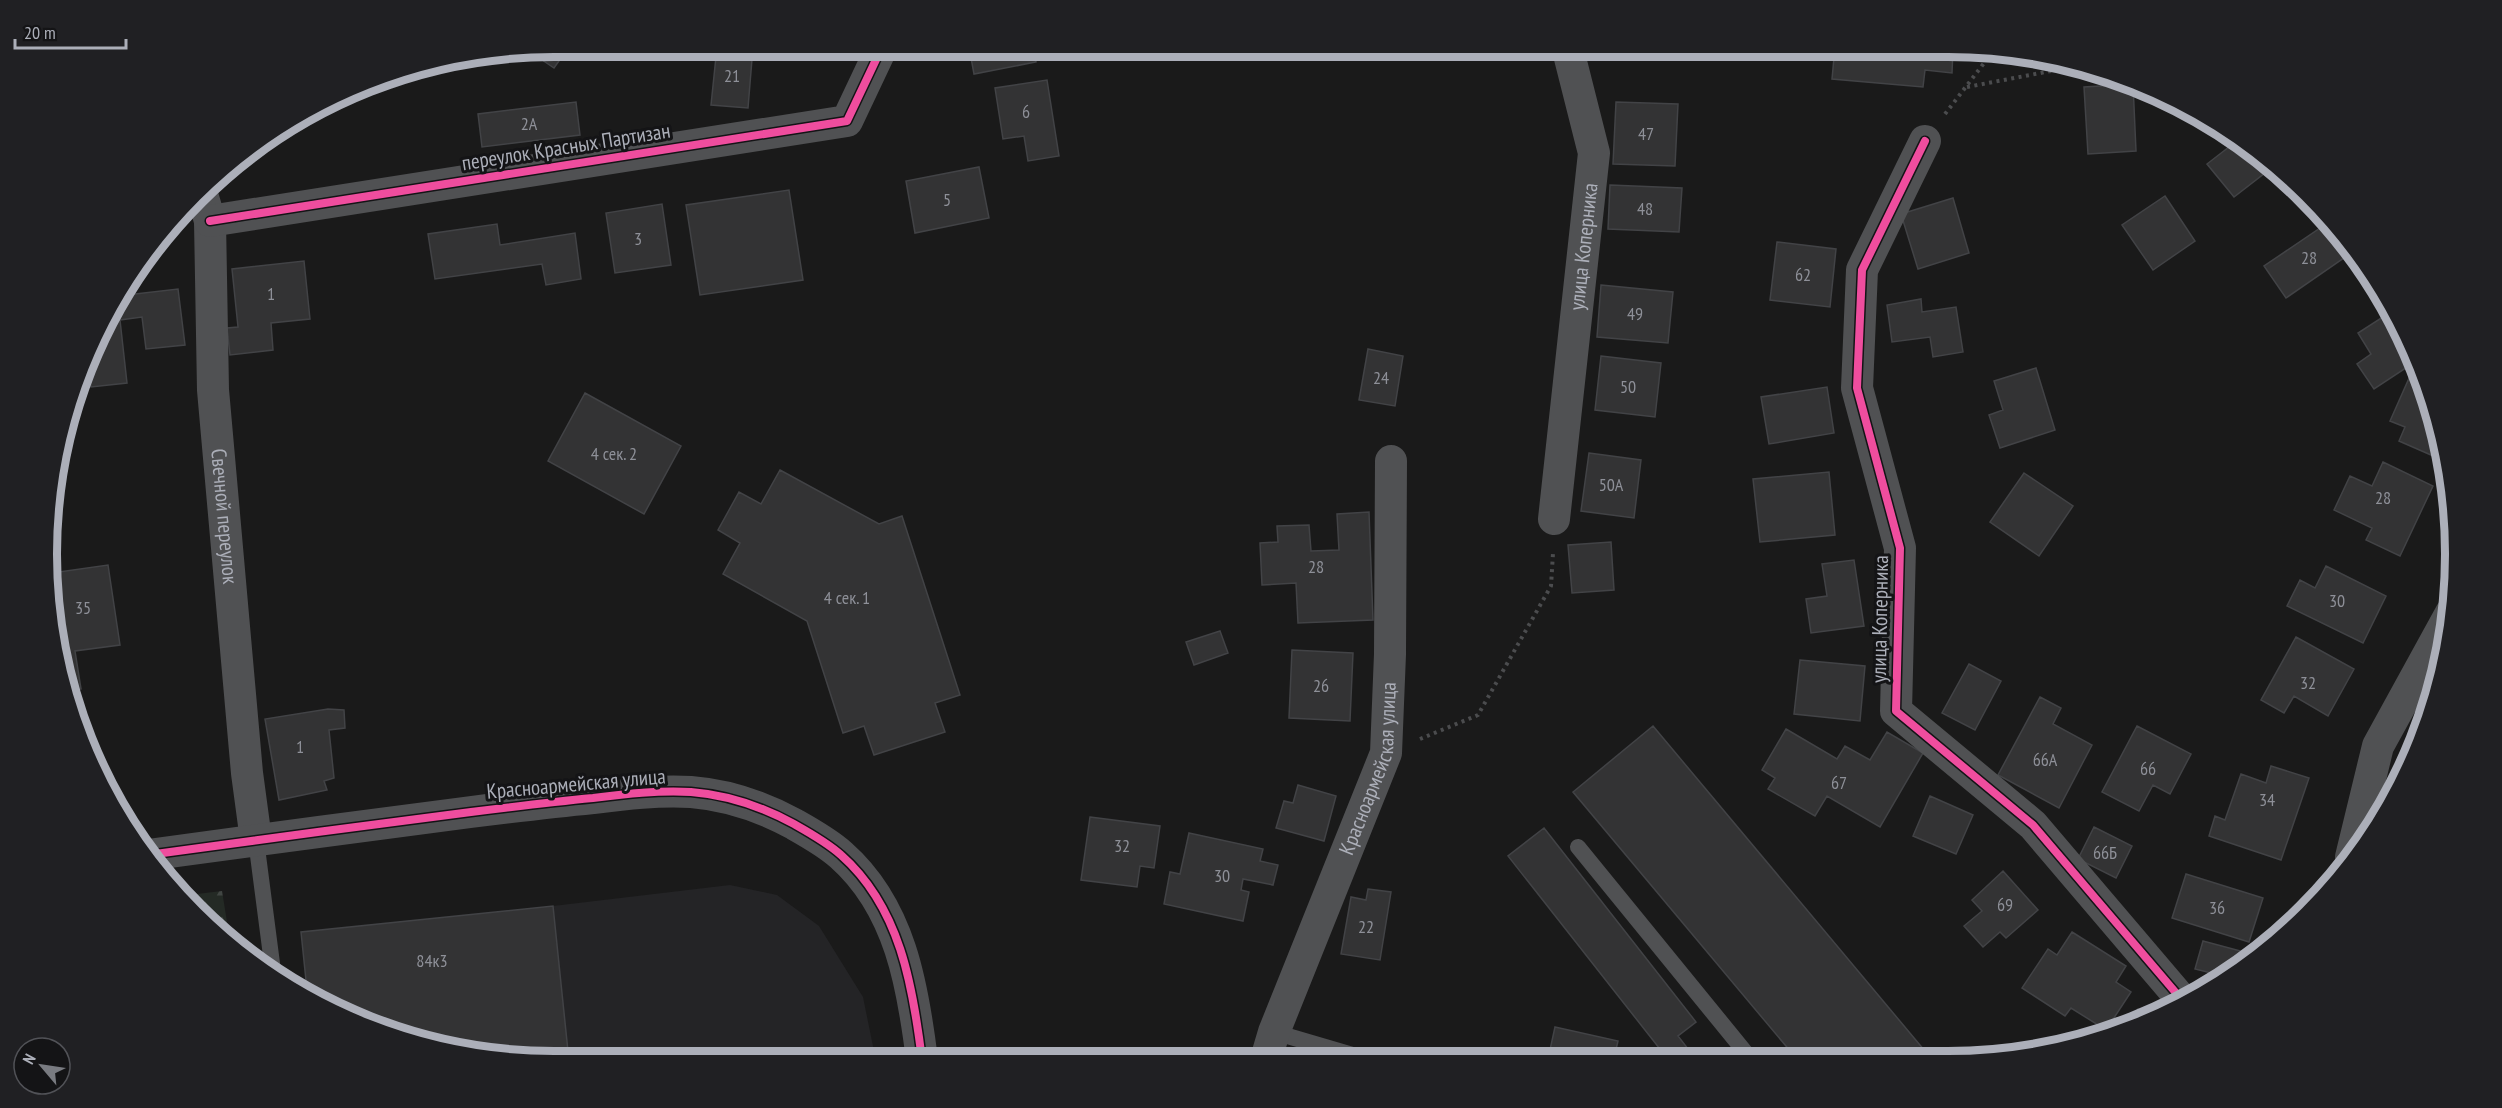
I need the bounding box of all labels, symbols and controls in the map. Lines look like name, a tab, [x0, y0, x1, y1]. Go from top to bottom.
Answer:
scale bar	[15, 12, 126, 50]
text: 20 m	[24, 21, 56, 44]
house number: 21	[724, 64, 740, 87]
house number: 6	[1022, 100, 1030, 123]
house number: 2А	[521, 112, 538, 135]
street label: переулок Красных Партизан	[460, 117, 672, 176]
house number: 47	[1638, 122, 1654, 145]
street label: улица Коперника	[1563, 182, 1604, 312]
house number: 5	[943, 188, 951, 211]
house number: 48	[1637, 197, 1653, 220]
house number: 3	[634, 227, 642, 250]
house number: 28	[2301, 246, 2317, 269]
house number: 62	[1795, 263, 1811, 286]
house number: 1	[267, 282, 275, 305]
house number: 49	[1627, 302, 1643, 325]
house number: 24	[1373, 366, 1389, 389]
house number: 50	[1620, 375, 1636, 398]
house number: 4 сек. 2	[591, 442, 637, 465]
street label: Свечной переулок	[205, 448, 244, 585]
house number: 50А	[1599, 473, 1624, 496]
house number: 28	[2375, 486, 2391, 509]
house number: 28	[1308, 555, 1324, 578]
street label: улица Коперника	[1865, 555, 1894, 683]
house number: 4 сек. 1	[824, 586, 870, 609]
house number: 30	[2329, 589, 2345, 612]
house number: 35	[75, 596, 91, 619]
house number: 32	[2300, 671, 2316, 694]
house number: 26	[1313, 674, 1329, 697]
street label: Красноармейская улица	[1333, 681, 1402, 859]
house number: 1	[296, 735, 304, 758]
house number: 66А	[2033, 748, 2058, 771]
house number: 66	[2140, 757, 2156, 780]
street label: Красноармейская улица	[485, 762, 667, 805]
house number: 67	[1831, 771, 1847, 794]
house number: 34	[2259, 788, 2275, 811]
house number: 32	[1114, 834, 1130, 857]
house number: 66Б	[2093, 841, 2117, 864]
house number: 30	[1214, 864, 1230, 887]
house number: 69	[1997, 893, 2013, 916]
house number: 36	[2209, 896, 2225, 919]
house number: 22	[1358, 915, 1374, 938]
house number: 84к3	[416, 949, 448, 972]
north arrow	[12, 1036, 72, 1096]
text: N	[18, 1050, 40, 1067]

